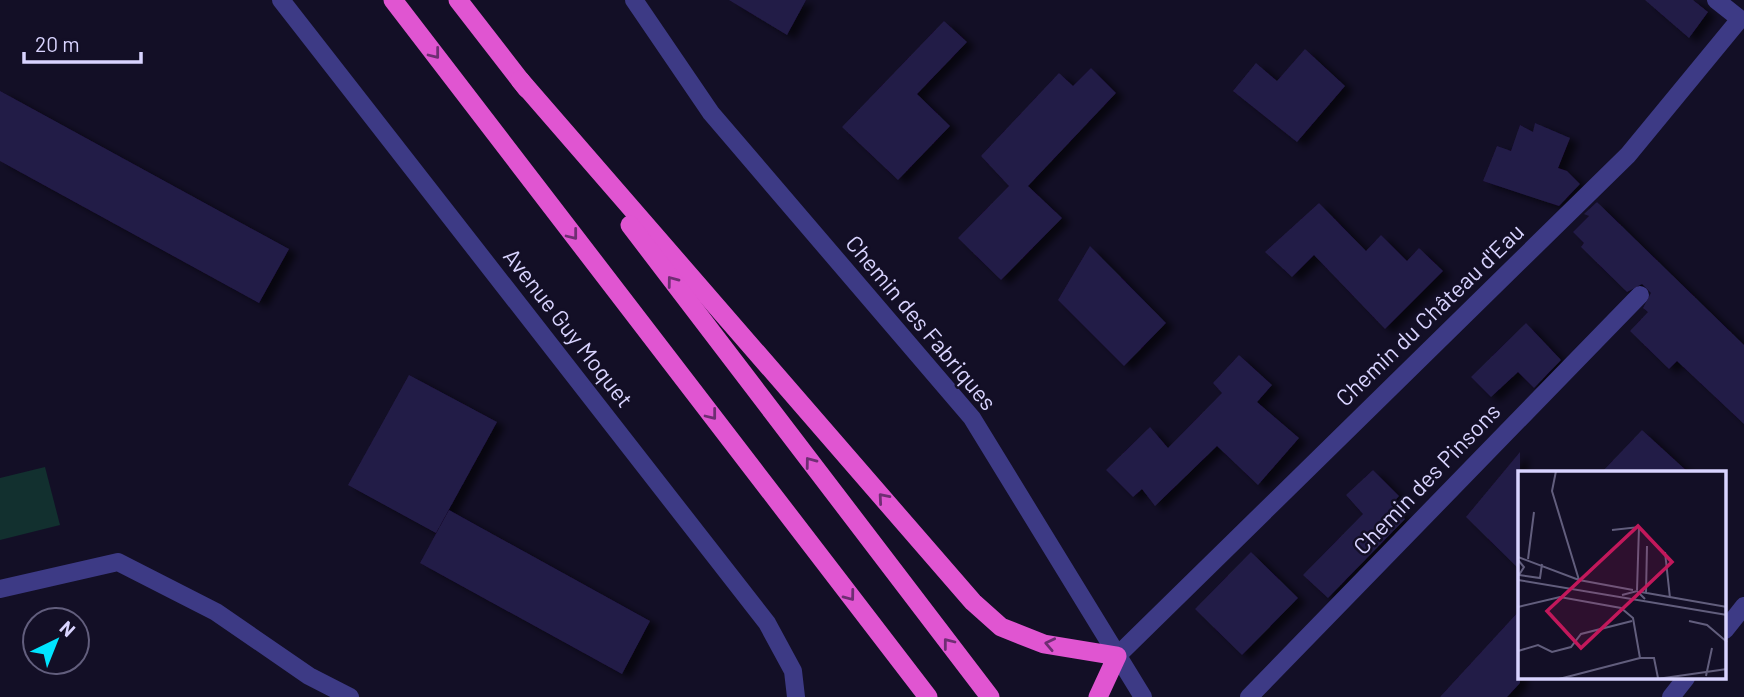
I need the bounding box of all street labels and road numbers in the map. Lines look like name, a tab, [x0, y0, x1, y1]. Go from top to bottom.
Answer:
street label: Chemin du Château d'Eau	[1330, 217, 1529, 411]
street label: Chemin des Fabriques	[840, 229, 1003, 415]
street label: Avenue Guy Moquet	[498, 242, 639, 412]
street label: Chemin des Pinsons	[1347, 397, 1506, 560]

